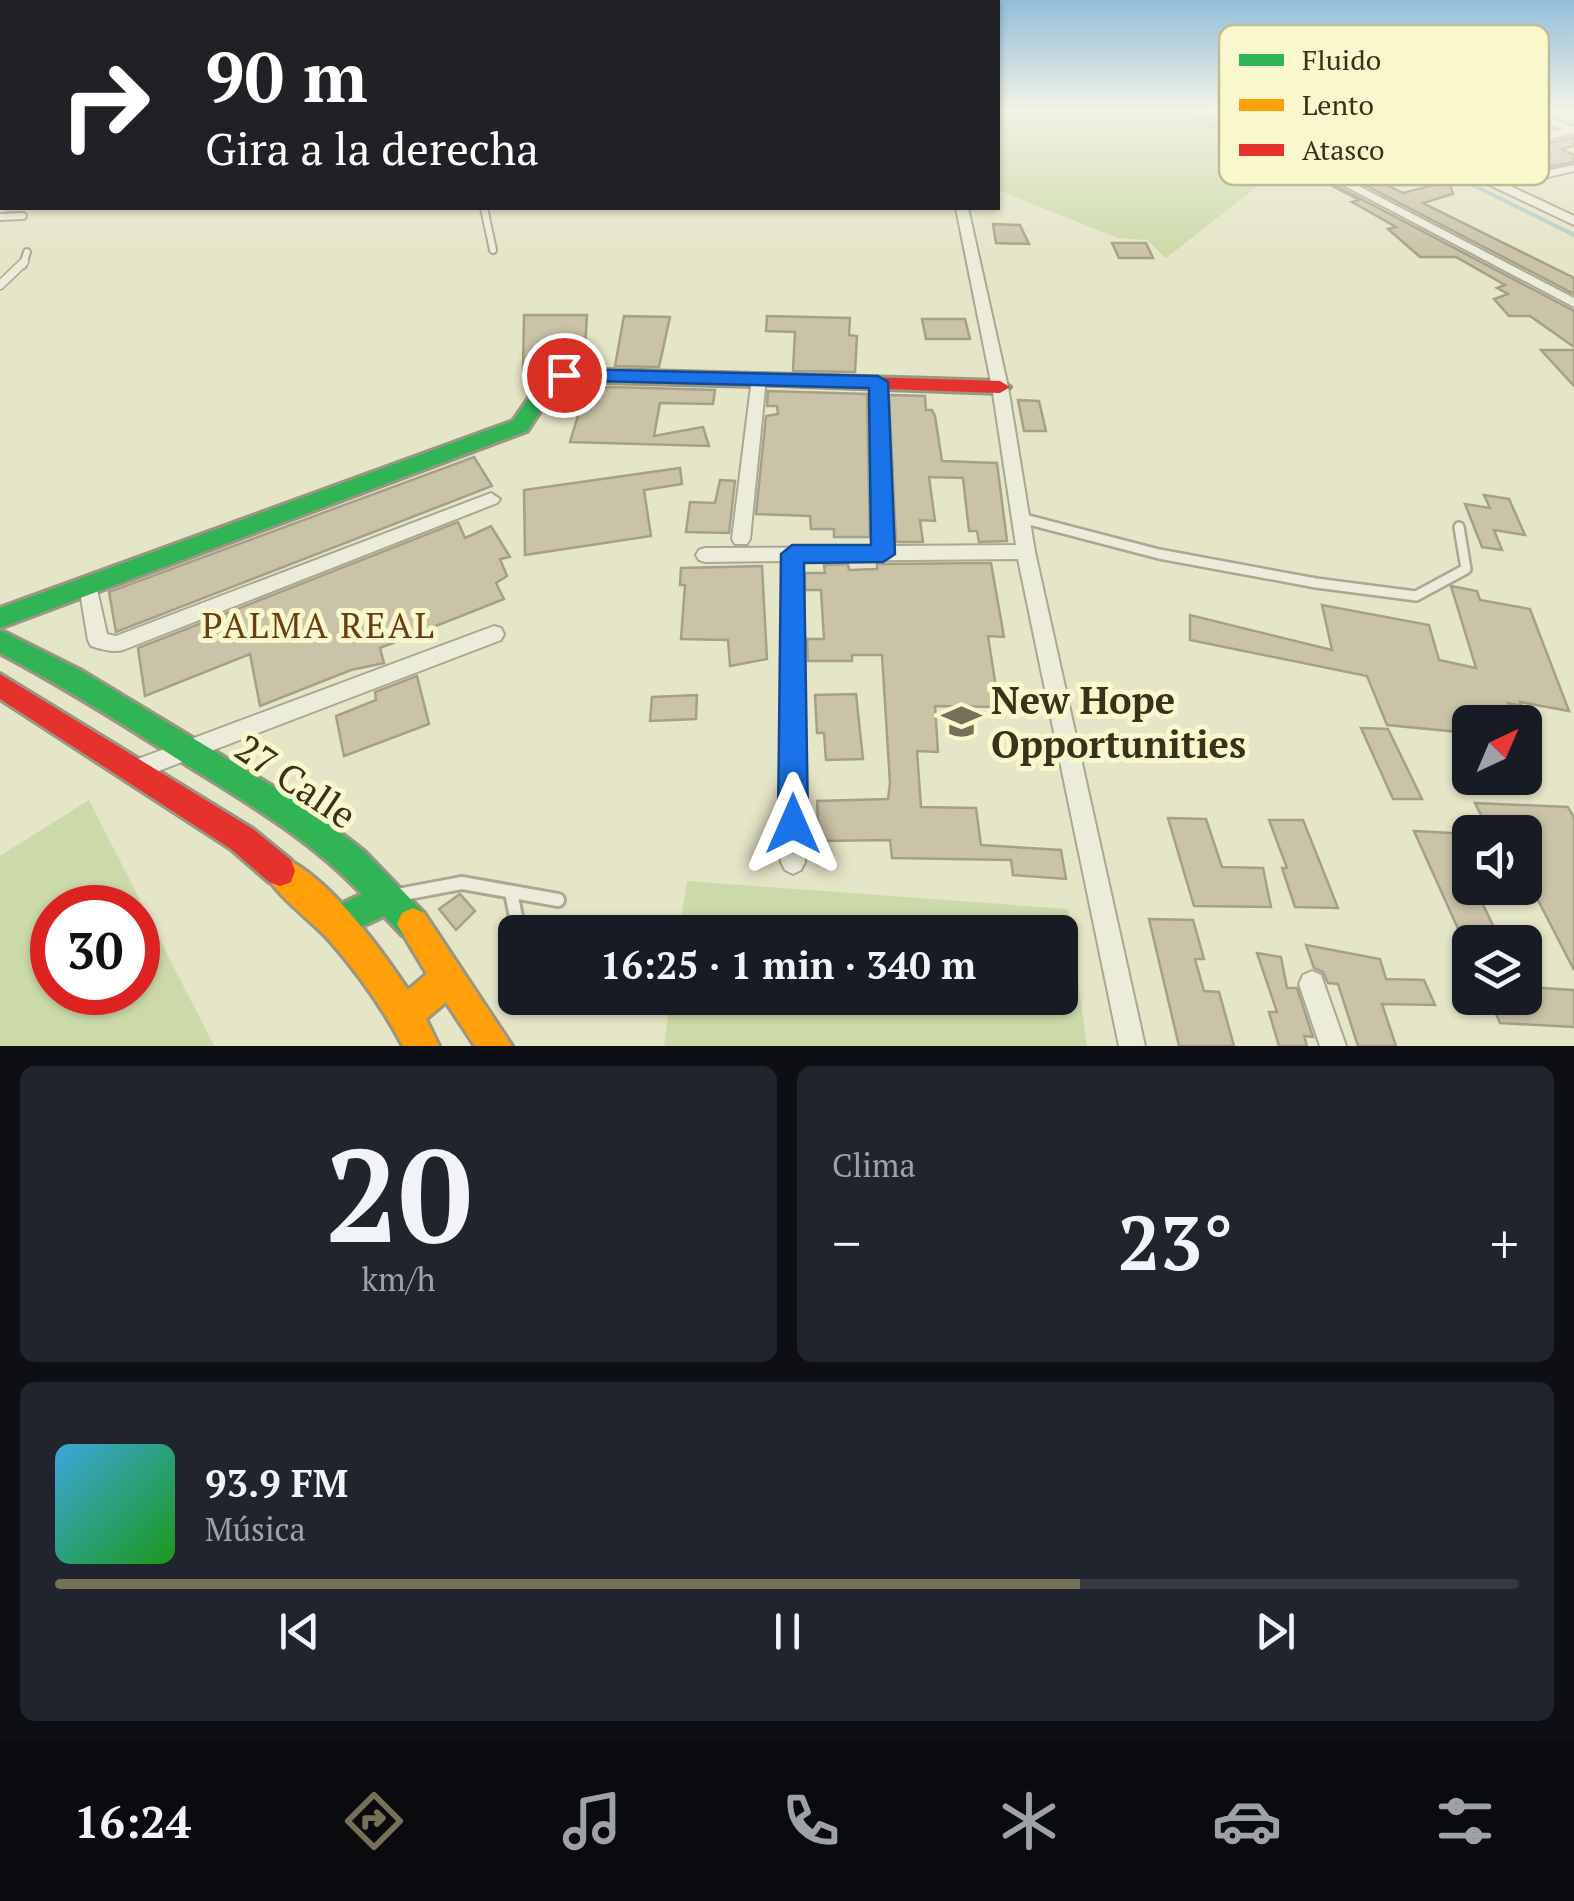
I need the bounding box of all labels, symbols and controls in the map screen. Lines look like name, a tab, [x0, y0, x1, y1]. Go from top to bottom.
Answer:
legend	[1219, 25, 1549, 185]
text: 90 m	[205, 29, 368, 122]
icon: right	[40, 40, 170, 170]
text: Fluido	[1302, 41, 1381, 78]
text: Lento	[1302, 86, 1374, 123]
text: Gira a la derecha	[205, 118, 539, 178]
text: Atasco	[1302, 131, 1384, 168]
pin	[522, 333, 607, 418]
icon: arrive	[537, 348, 592, 403]
district label: PALMA REAL	[202, 602, 436, 648]
place label: New Hope Opportunities	[991, 675, 1246, 769]
school or university icon: New Hope Opportunities	[940, 701, 982, 743]
north arrow	[1452, 705, 1542, 795]
map controls	[1452, 705, 1542, 1015]
street label: 27 Calle	[226, 722, 366, 840]
position arrow	[741, 772, 845, 876]
button: sound	[1452, 815, 1542, 905]
speed limit sign: 30	[30, 885, 160, 1015]
button: layers	[1452, 925, 1542, 1015]
text: 16:25 · 1 min · 340 m	[600, 940, 976, 990]
text: 20	[325, 1107, 472, 1279]
text: Clima	[832, 1144, 916, 1186]
text: 23°	[1118, 1192, 1233, 1291]
text: −	[832, 1206, 861, 1279]
text: +	[1490, 1206, 1519, 1279]
text: km/h	[362, 1258, 435, 1300]
text: 93.9 FM	[205, 1458, 348, 1508]
text: Música	[205, 1508, 306, 1550]
icon: previous	[272, 1604, 327, 1659]
icon: pause	[760, 1604, 815, 1659]
icon: next	[1248, 1604, 1303, 1659]
icon: directions	[339, 1786, 409, 1856]
icon: music	[557, 1786, 627, 1856]
icon: phone	[776, 1786, 846, 1856]
icon: climate	[994, 1786, 1064, 1856]
icon: car	[1212, 1786, 1282, 1856]
icon: filters	[1430, 1786, 1500, 1856]
text: 16:24	[74, 1791, 191, 1851]

